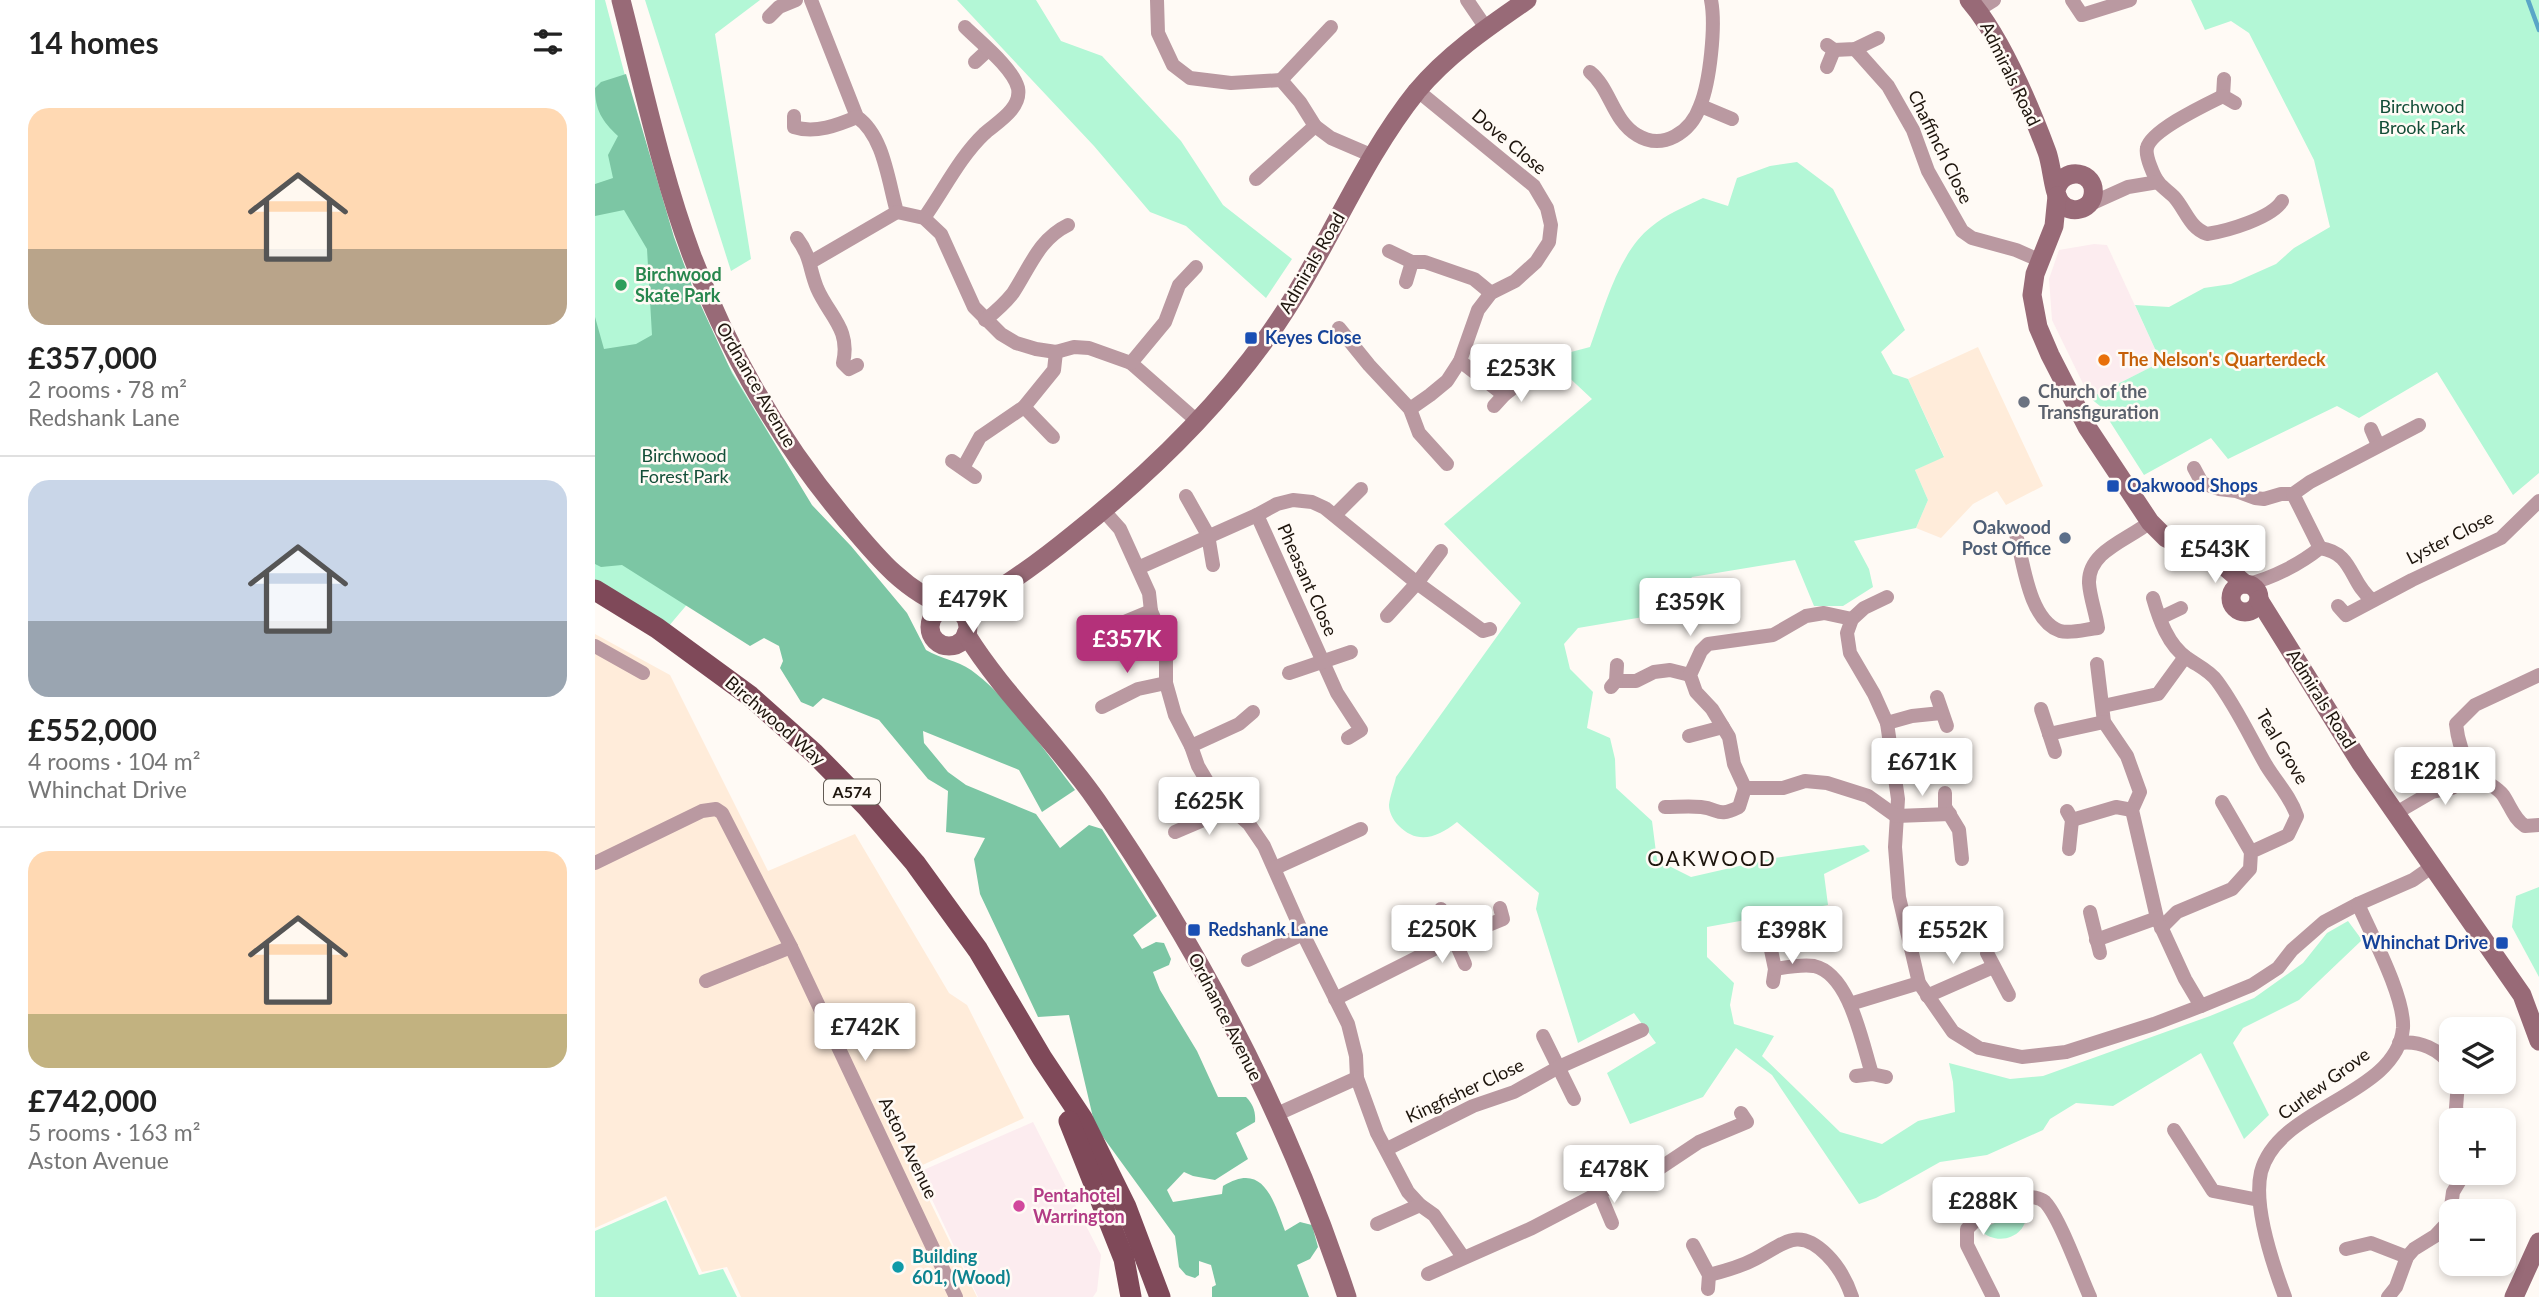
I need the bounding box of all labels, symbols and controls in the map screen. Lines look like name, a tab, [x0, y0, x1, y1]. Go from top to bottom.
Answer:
street label: Admirals Road	[1976, 18, 2046, 129]
icon: filters	[529, 23, 567, 61]
text: 14 homes	[28, 24, 159, 60]
street label: Chaffinch Close	[1904, 86, 1978, 207]
park label: Birchwood Brook Park	[2379, 95, 2466, 138]
street label: Dove Close	[1468, 104, 1551, 179]
icon: home	[235, 154, 361, 280]
street label: Admirals Road	[1273, 208, 1349, 317]
place label: Birchwood Skate Park	[635, 263, 722, 306]
marker: Birchwood Skate Park	[613, 277, 629, 293]
street label: Ordnance Avenue	[712, 318, 802, 451]
place label: Keyes Close	[1265, 326, 1362, 348]
marker: Keyes Close	[1243, 330, 1259, 346]
text: £357,000	[28, 339, 157, 375]
pin: £253K	[1472, 344, 1570, 404]
place label: The Nelson's Quarterdeck	[2118, 348, 2326, 370]
marker: The Nelson's Quarterdeck	[2096, 352, 2112, 368]
text: £253K	[1486, 353, 1556, 381]
text: 2 rooms · 78 m²	[28, 375, 187, 403]
place label: Church of the Transfiguration	[2038, 380, 2159, 423]
marker: Church of the Transfiguration	[2016, 394, 2032, 410]
text: Redshank Lane	[28, 403, 180, 431]
park label: Birchwood Forest Park	[639, 444, 730, 487]
place label: Oakwood Shops	[2127, 474, 2258, 496]
marker: Oakwood Shops	[2105, 478, 2121, 494]
street label: Lyster Close	[2402, 506, 2497, 568]
place label: Oakwood Post Office	[1962, 516, 2051, 559]
street label: Pheasant Close	[1273, 520, 1343, 639]
icon: home	[235, 526, 361, 652]
pin: £543K	[2166, 526, 2264, 585]
marker: Oakwood Post Office	[2057, 530, 2073, 546]
text: £543K	[2180, 534, 2250, 562]
pin: £479K	[924, 576, 1022, 635]
pin: £359K	[1641, 578, 1739, 638]
text: £479K	[938, 584, 1008, 612]
text: £359K	[1655, 587, 1725, 615]
pin: £357K	[1078, 616, 1176, 675]
text: £357K	[1092, 624, 1162, 652]
street label: Admirals Road	[2283, 645, 2361, 752]
street label: Birchwood Way	[721, 671, 831, 770]
street label: Teal Grove	[2252, 705, 2314, 788]
text: £552,000	[28, 711, 157, 747]
pin: £671K	[1873, 738, 1971, 798]
text: 4 rooms · 104 m²	[28, 747, 200, 775]
text: £671K	[1887, 747, 1957, 775]
pin: £281K	[2396, 748, 2494, 807]
text: £281K	[2410, 756, 2480, 784]
text: Whinchat Drive	[28, 775, 187, 803]
pin: £625K	[1160, 778, 1258, 837]
road number: A574	[824, 779, 880, 804]
text: £625K	[1174, 786, 1244, 814]
district label: OAKWOOD	[1647, 845, 1777, 870]
icon: home	[235, 897, 361, 1023]
pin: £250K	[1393, 906, 1491, 965]
pin: £398K	[1743, 906, 1841, 966]
pin: £552K	[1904, 906, 2002, 966]
text: £250K	[1407, 914, 1477, 942]
text: £398K	[1757, 915, 1827, 943]
text: £552K	[1918, 915, 1988, 943]
place label: Redshank Lane	[1208, 918, 1329, 940]
marker: Redshank Lane	[1186, 922, 1202, 938]
place label: Whinchat Drive	[2362, 931, 2488, 953]
marker: Whinchat Drive	[2494, 935, 2510, 951]
street label: Ordnance Avenue	[1184, 949, 1268, 1084]
pin: £742K	[816, 1004, 914, 1063]
text: £742K	[830, 1012, 900, 1040]
map controls	[2439, 1017, 2516, 1276]
button: layers	[2439, 1017, 2516, 1094]
street label: Curlew Grove	[2273, 1042, 2374, 1124]
street label: Kingfisher Close	[1402, 1053, 1527, 1127]
text: £742,000	[28, 1082, 157, 1118]
street label: Aston Avenue	[875, 1093, 943, 1202]
button: +	[2439, 1108, 2516, 1185]
text: 5 rooms · 163 m²	[28, 1118, 200, 1146]
text: Aston Avenue	[28, 1146, 169, 1174]
pin: £478K	[1565, 1146, 1663, 1205]
text: £478K	[1579, 1154, 1649, 1182]
pin: £288K	[1934, 1178, 2032, 1237]
place label: Pentahotel Warrington	[1033, 1184, 1125, 1227]
text: £288K	[1948, 1186, 2018, 1214]
marker: Pentahotel Warrington	[1011, 1198, 1027, 1214]
button: −	[2439, 1199, 2516, 1276]
place label: Building 601, (Wood)	[912, 1245, 1011, 1288]
marker: Building 601, (Wood)	[890, 1259, 906, 1275]

